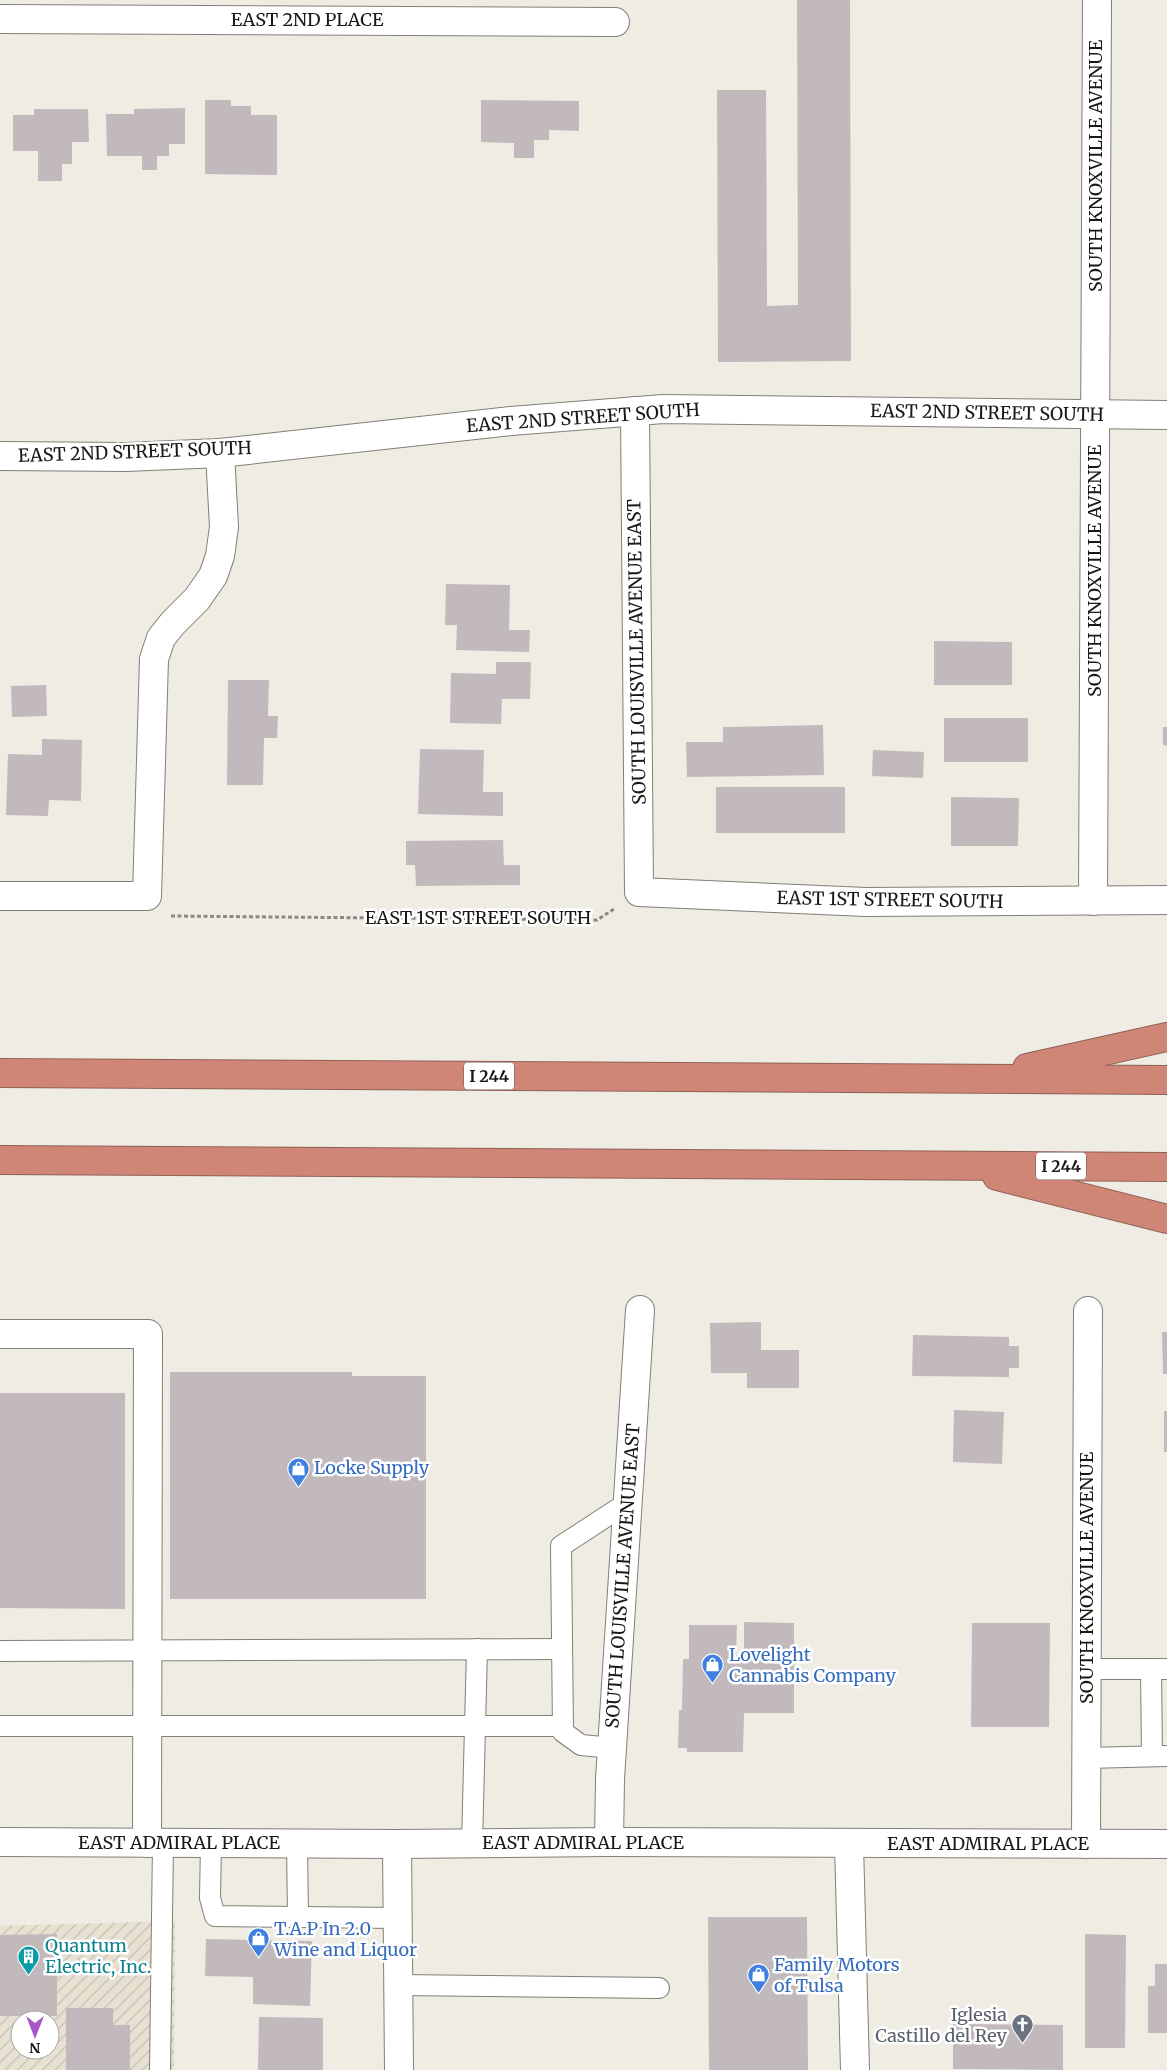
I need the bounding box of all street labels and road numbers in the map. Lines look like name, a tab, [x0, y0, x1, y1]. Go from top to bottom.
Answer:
street label: EAST 2ND PLACE	[231, 8, 384, 31]
street label: SOUTH KNOXVILLE AVENUE	[1084, 39, 1107, 292]
street label: EAST 2ND STREET SOUTH	[466, 398, 700, 437]
street label: EAST 2ND STREET SOUTH	[870, 399, 1104, 426]
street label: EAST 2ND STREET SOUTH	[18, 436, 252, 467]
street label: SOUTH KNOXVILLE AVENUE	[1083, 444, 1106, 697]
street label: SOUTH LOUISVILLE AVENUE EAST	[622, 499, 651, 805]
street label: EAST 1ST STREET SOUTH	[776, 886, 1004, 913]
street label: EAST 1ST STREET SOUTH	[365, 906, 591, 929]
road number: I 244	[464, 1062, 514, 1090]
road number: I 244	[1036, 1152, 1086, 1180]
street label: SOUTH LOUISVILLE AVENUE EAST	[600, 1422, 645, 1729]
street label: SOUTH KNOXVILLE AVENUE	[1075, 1451, 1098, 1704]
street label: EAST ADMIRAL PLACE	[78, 1831, 281, 1854]
street label: EAST ADMIRAL PLACE	[482, 1831, 685, 1854]
street label: EAST ADMIRAL PLACE	[887, 1832, 1090, 1855]

